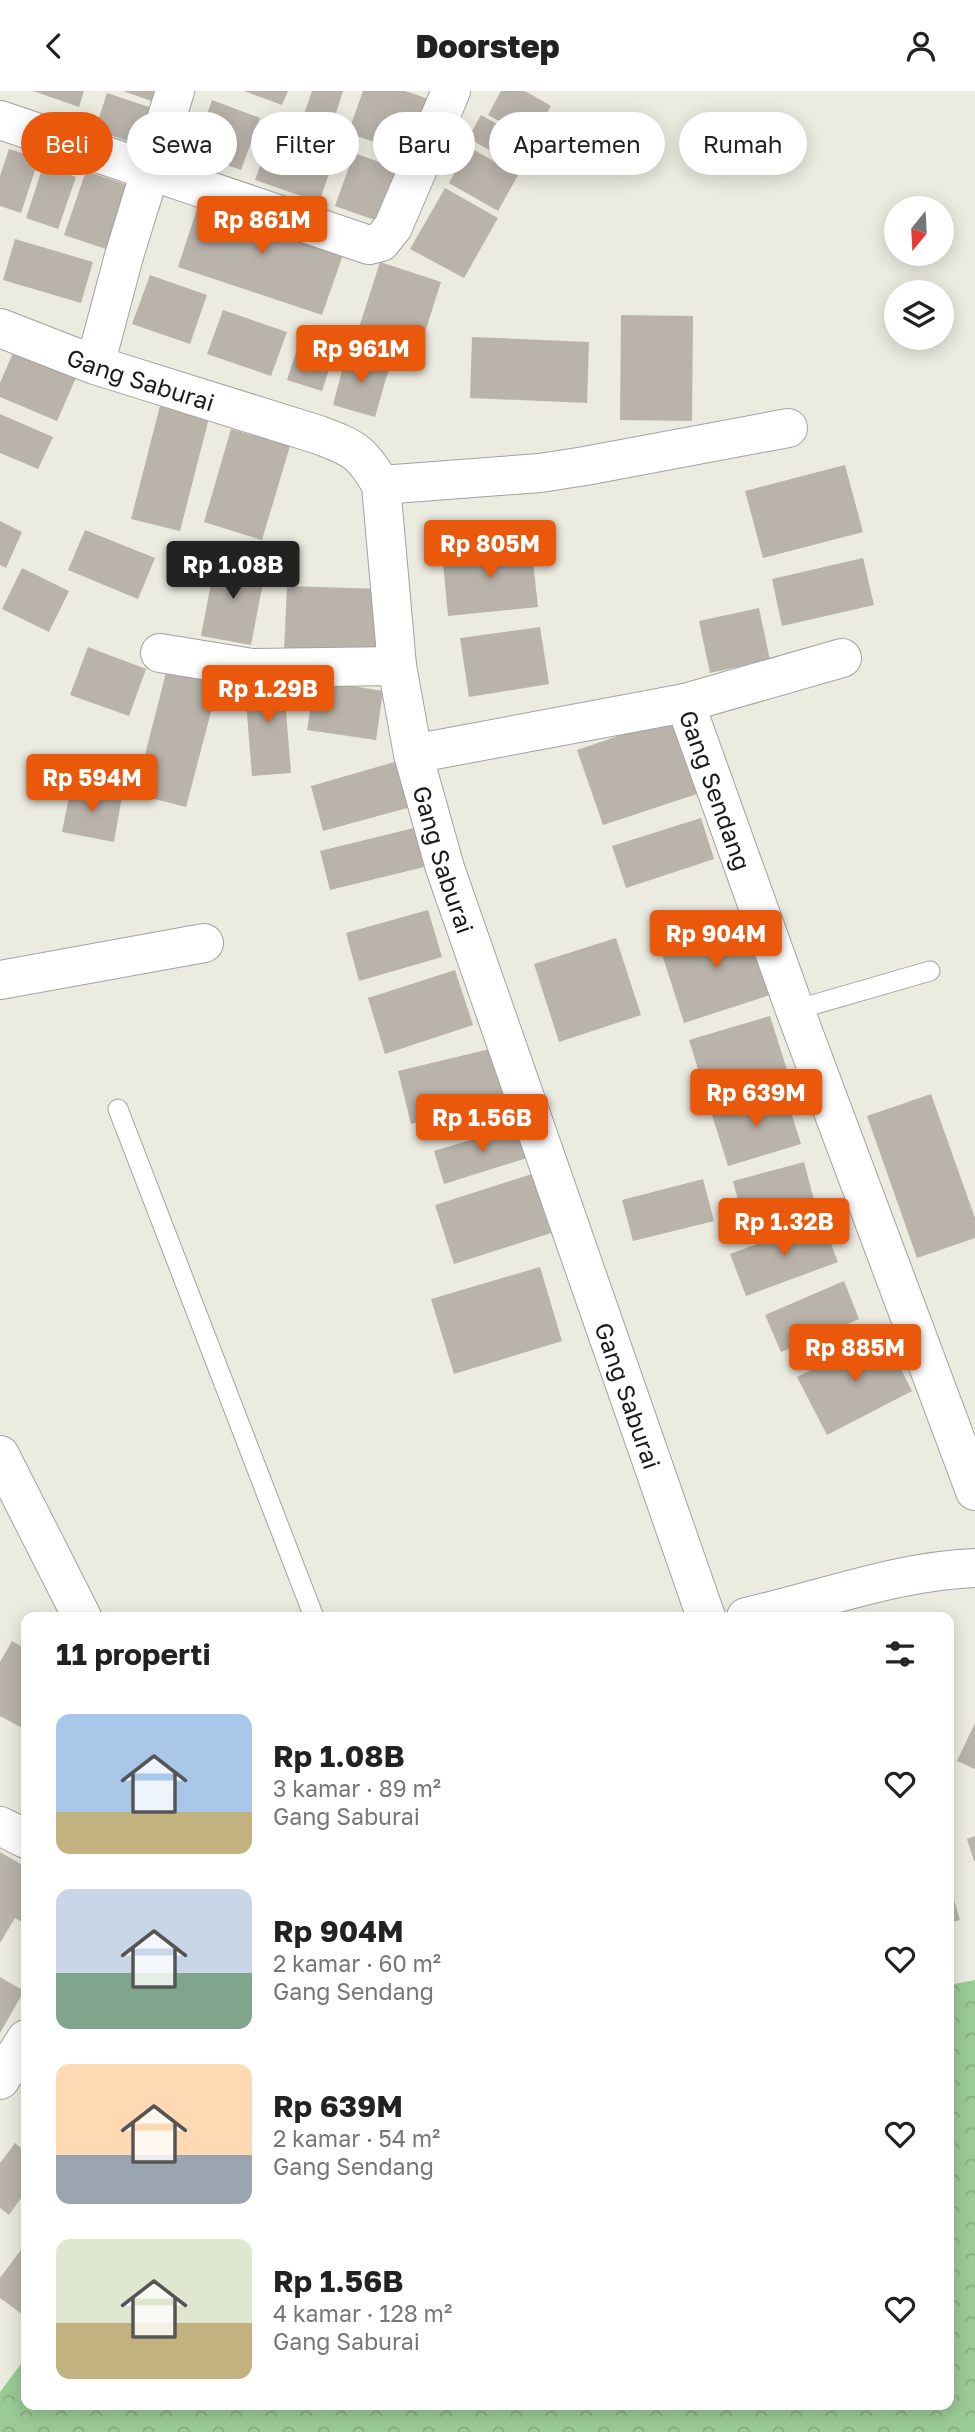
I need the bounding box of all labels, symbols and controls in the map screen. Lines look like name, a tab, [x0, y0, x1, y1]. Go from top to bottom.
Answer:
icon: back	[35, 27, 73, 65]
text: Doorstep	[415, 27, 560, 65]
icon: person	[902, 27, 940, 65]
chip: Beli	[21, 112, 113, 175]
chip: Sewa	[127, 112, 237, 175]
chip: Filter	[251, 112, 359, 175]
chip: Baru	[373, 112, 475, 175]
chip: Apartemen	[489, 112, 665, 175]
chip: Rumah	[679, 112, 807, 175]
north arrow	[884, 196, 954, 266]
map controls	[884, 196, 954, 350]
pin: Rp 861M	[197, 197, 327, 256]
text: Rp 861M	[213, 205, 311, 233]
button: layers	[884, 280, 954, 350]
pin: Rp 961M	[296, 325, 426, 385]
text: Rp 961M	[312, 334, 410, 362]
street label: Gang Saburai	[63, 341, 218, 416]
pin: Rp 805M	[425, 521, 555, 580]
text: Rp 805M	[440, 529, 540, 557]
pin: Rp 1.08B	[161, 541, 305, 601]
text: Rp 1.08B	[183, 550, 283, 578]
pin: Rp 1.29B	[196, 665, 340, 725]
text: Rp 1.29B	[218, 674, 318, 702]
street label: Gang Sendang	[674, 706, 758, 874]
pin: Rp 594M	[27, 755, 157, 814]
text: Rp 594M	[42, 763, 142, 791]
street label: Gang Saburai	[408, 782, 481, 937]
pin: Rp 904M	[651, 911, 781, 970]
text: Rp 904M	[666, 919, 766, 947]
pin: Rp 639M	[691, 1069, 821, 1129]
text: Rp 639M	[706, 1078, 806, 1106]
pin: Rp 1.56B	[410, 1095, 554, 1154]
text: Rp 1.56B	[432, 1103, 532, 1131]
pin: Rp 1.32B	[712, 1199, 856, 1258]
text: Rp 1.32B	[734, 1207, 834, 1235]
street label: Gang Saburai	[590, 1318, 668, 1473]
pin: Rp 885M	[790, 1325, 920, 1384]
text: Rp 885M	[805, 1333, 905, 1361]
icon: filters	[881, 1635, 919, 1673]
text: 11 properti	[56, 1636, 211, 1672]
text: Rp 1.08B	[273, 1738, 405, 1774]
icon: home	[112, 1742, 196, 1826]
icon: heart	[881, 1765, 919, 1803]
text: 3 kamar · 89 m²	[273, 1774, 441, 1802]
text: Gang Saburai	[273, 1802, 420, 1830]
text: Rp 904M	[273, 1913, 404, 1949]
icon: home	[112, 1917, 196, 2001]
icon: heart	[881, 1940, 919, 1978]
text: 2 kamar · 60 m²	[273, 1949, 441, 1977]
text: Gang Sendang	[273, 1977, 434, 2005]
text: Rp 639M	[273, 2088, 403, 2124]
icon: home	[112, 2092, 196, 2176]
icon: heart	[881, 2115, 919, 2153]
text: 2 kamar · 54 m²	[273, 2124, 440, 2152]
text: Gang Sendang	[273, 2152, 434, 2180]
text: Rp 1.56B	[273, 2263, 403, 2299]
icon: home	[112, 2267, 196, 2351]
icon: heart	[881, 2290, 919, 2328]
text: 4 kamar · 128 m²	[273, 2299, 452, 2327]
text: Gang Saburai	[273, 2327, 420, 2355]

